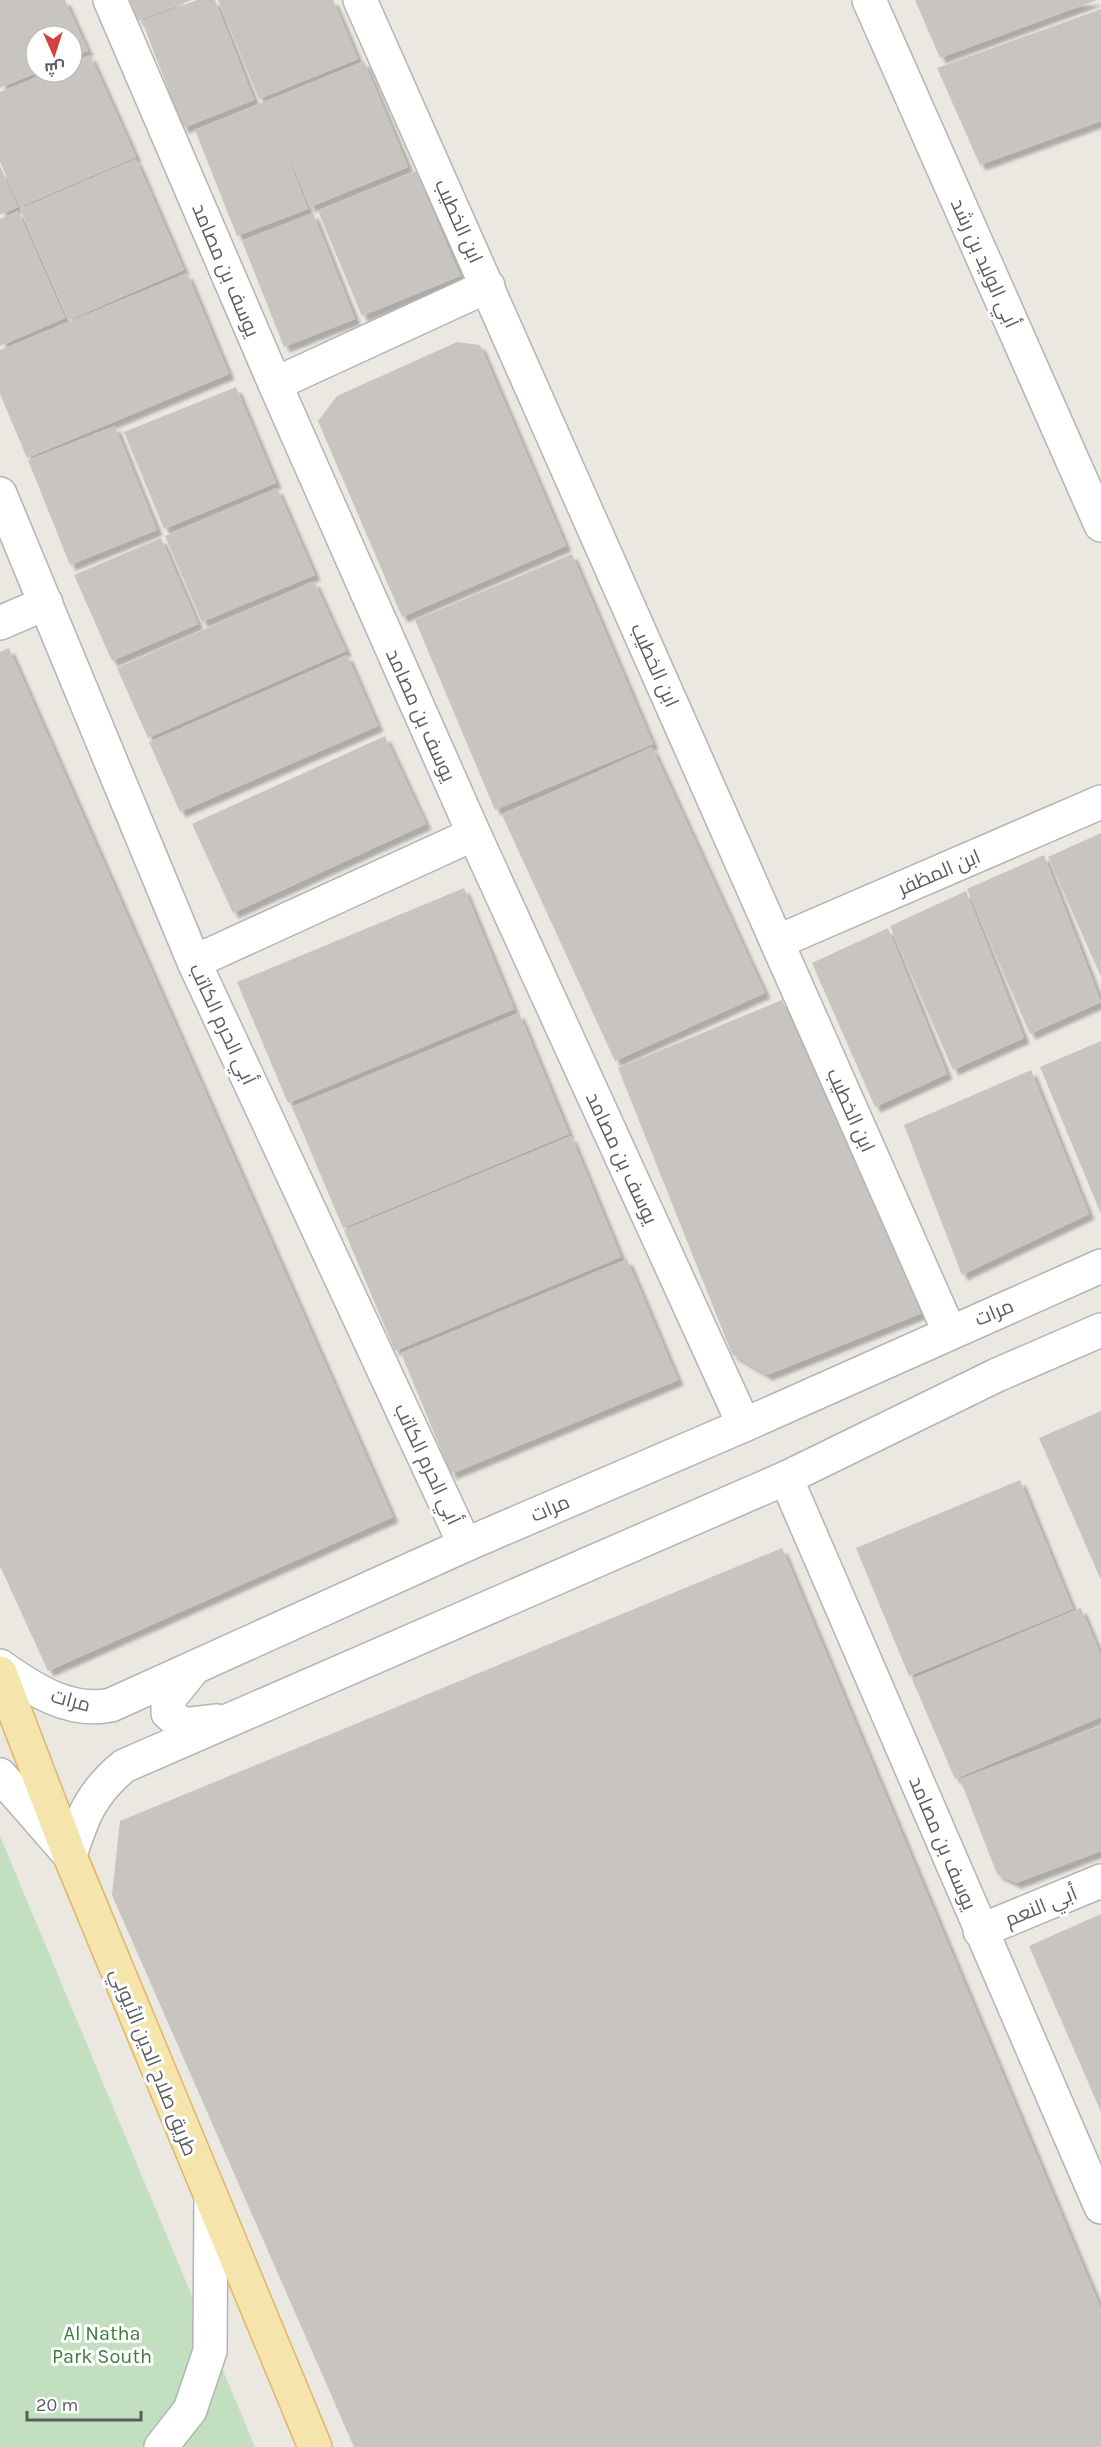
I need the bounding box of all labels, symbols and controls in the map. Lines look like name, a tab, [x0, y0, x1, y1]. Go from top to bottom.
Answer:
north arrow	[24, 24, 84, 84]
text: ش	[44, 58, 66, 79]
street label: ابن الخطيب	[429, 176, 487, 267]
street label: أبي الوليد بن رشد	[942, 195, 1024, 333]
street label: يوسف بن مصامد	[186, 200, 264, 341]
street label: ابن الخطيب	[625, 620, 683, 711]
street label: يوسف بن مصامد	[380, 645, 460, 786]
street label: ابن المظفر	[893, 845, 984, 901]
street label: أبي الحرم الكاتب	[181, 960, 262, 1090]
street label: ابن الخطيب	[821, 1065, 879, 1156]
street label: يوسف بن مصامد	[580, 1089, 662, 1229]
street label: مرات	[971, 1294, 1017, 1331]
street label: أبي الحرم الكاتب	[386, 1400, 467, 1530]
street label: مرات	[527, 1490, 573, 1527]
street label: مرات	[49, 1684, 93, 1717]
street label: يوسف بن مصامد	[903, 1773, 981, 1914]
street label: أبي النعم	[1001, 1881, 1082, 1935]
street label: طريق صلاح الدين الأيوبي	[102, 1965, 202, 2161]
park label: Al Natha Park South	[52, 2322, 152, 2368]
scale bar	[27, 2384, 141, 2422]
text: 20 m	[36, 2394, 78, 2416]

